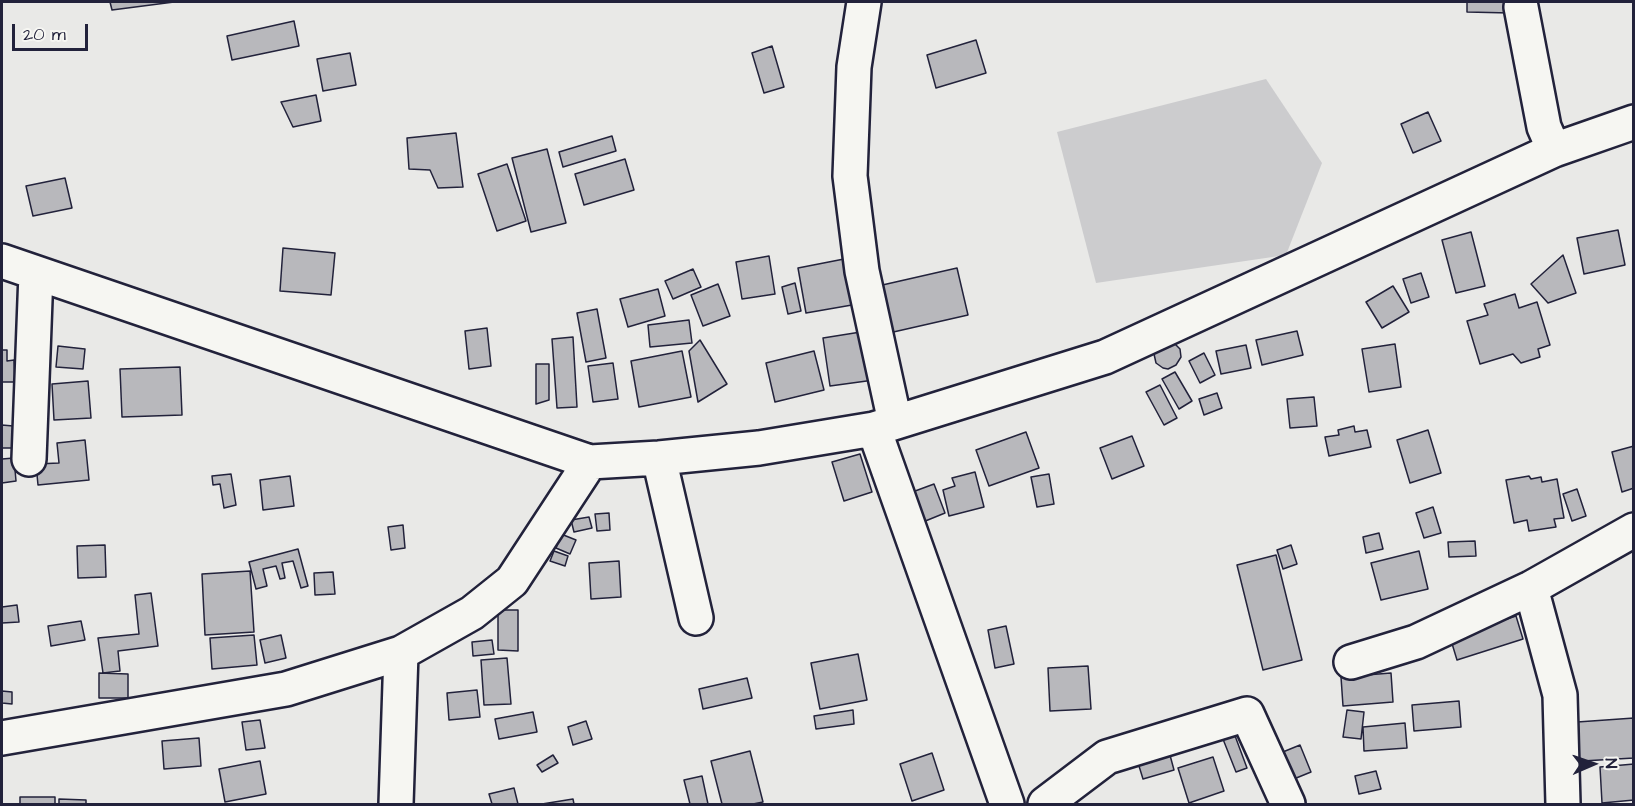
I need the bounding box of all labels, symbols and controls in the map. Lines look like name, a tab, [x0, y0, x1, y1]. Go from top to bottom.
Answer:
scale bar	[15, 12, 92, 50]
text: 20 m	[23, 22, 66, 47]
north arrow	[1563, 734, 1623, 794]
text: N	[1600, 758, 1622, 769]

